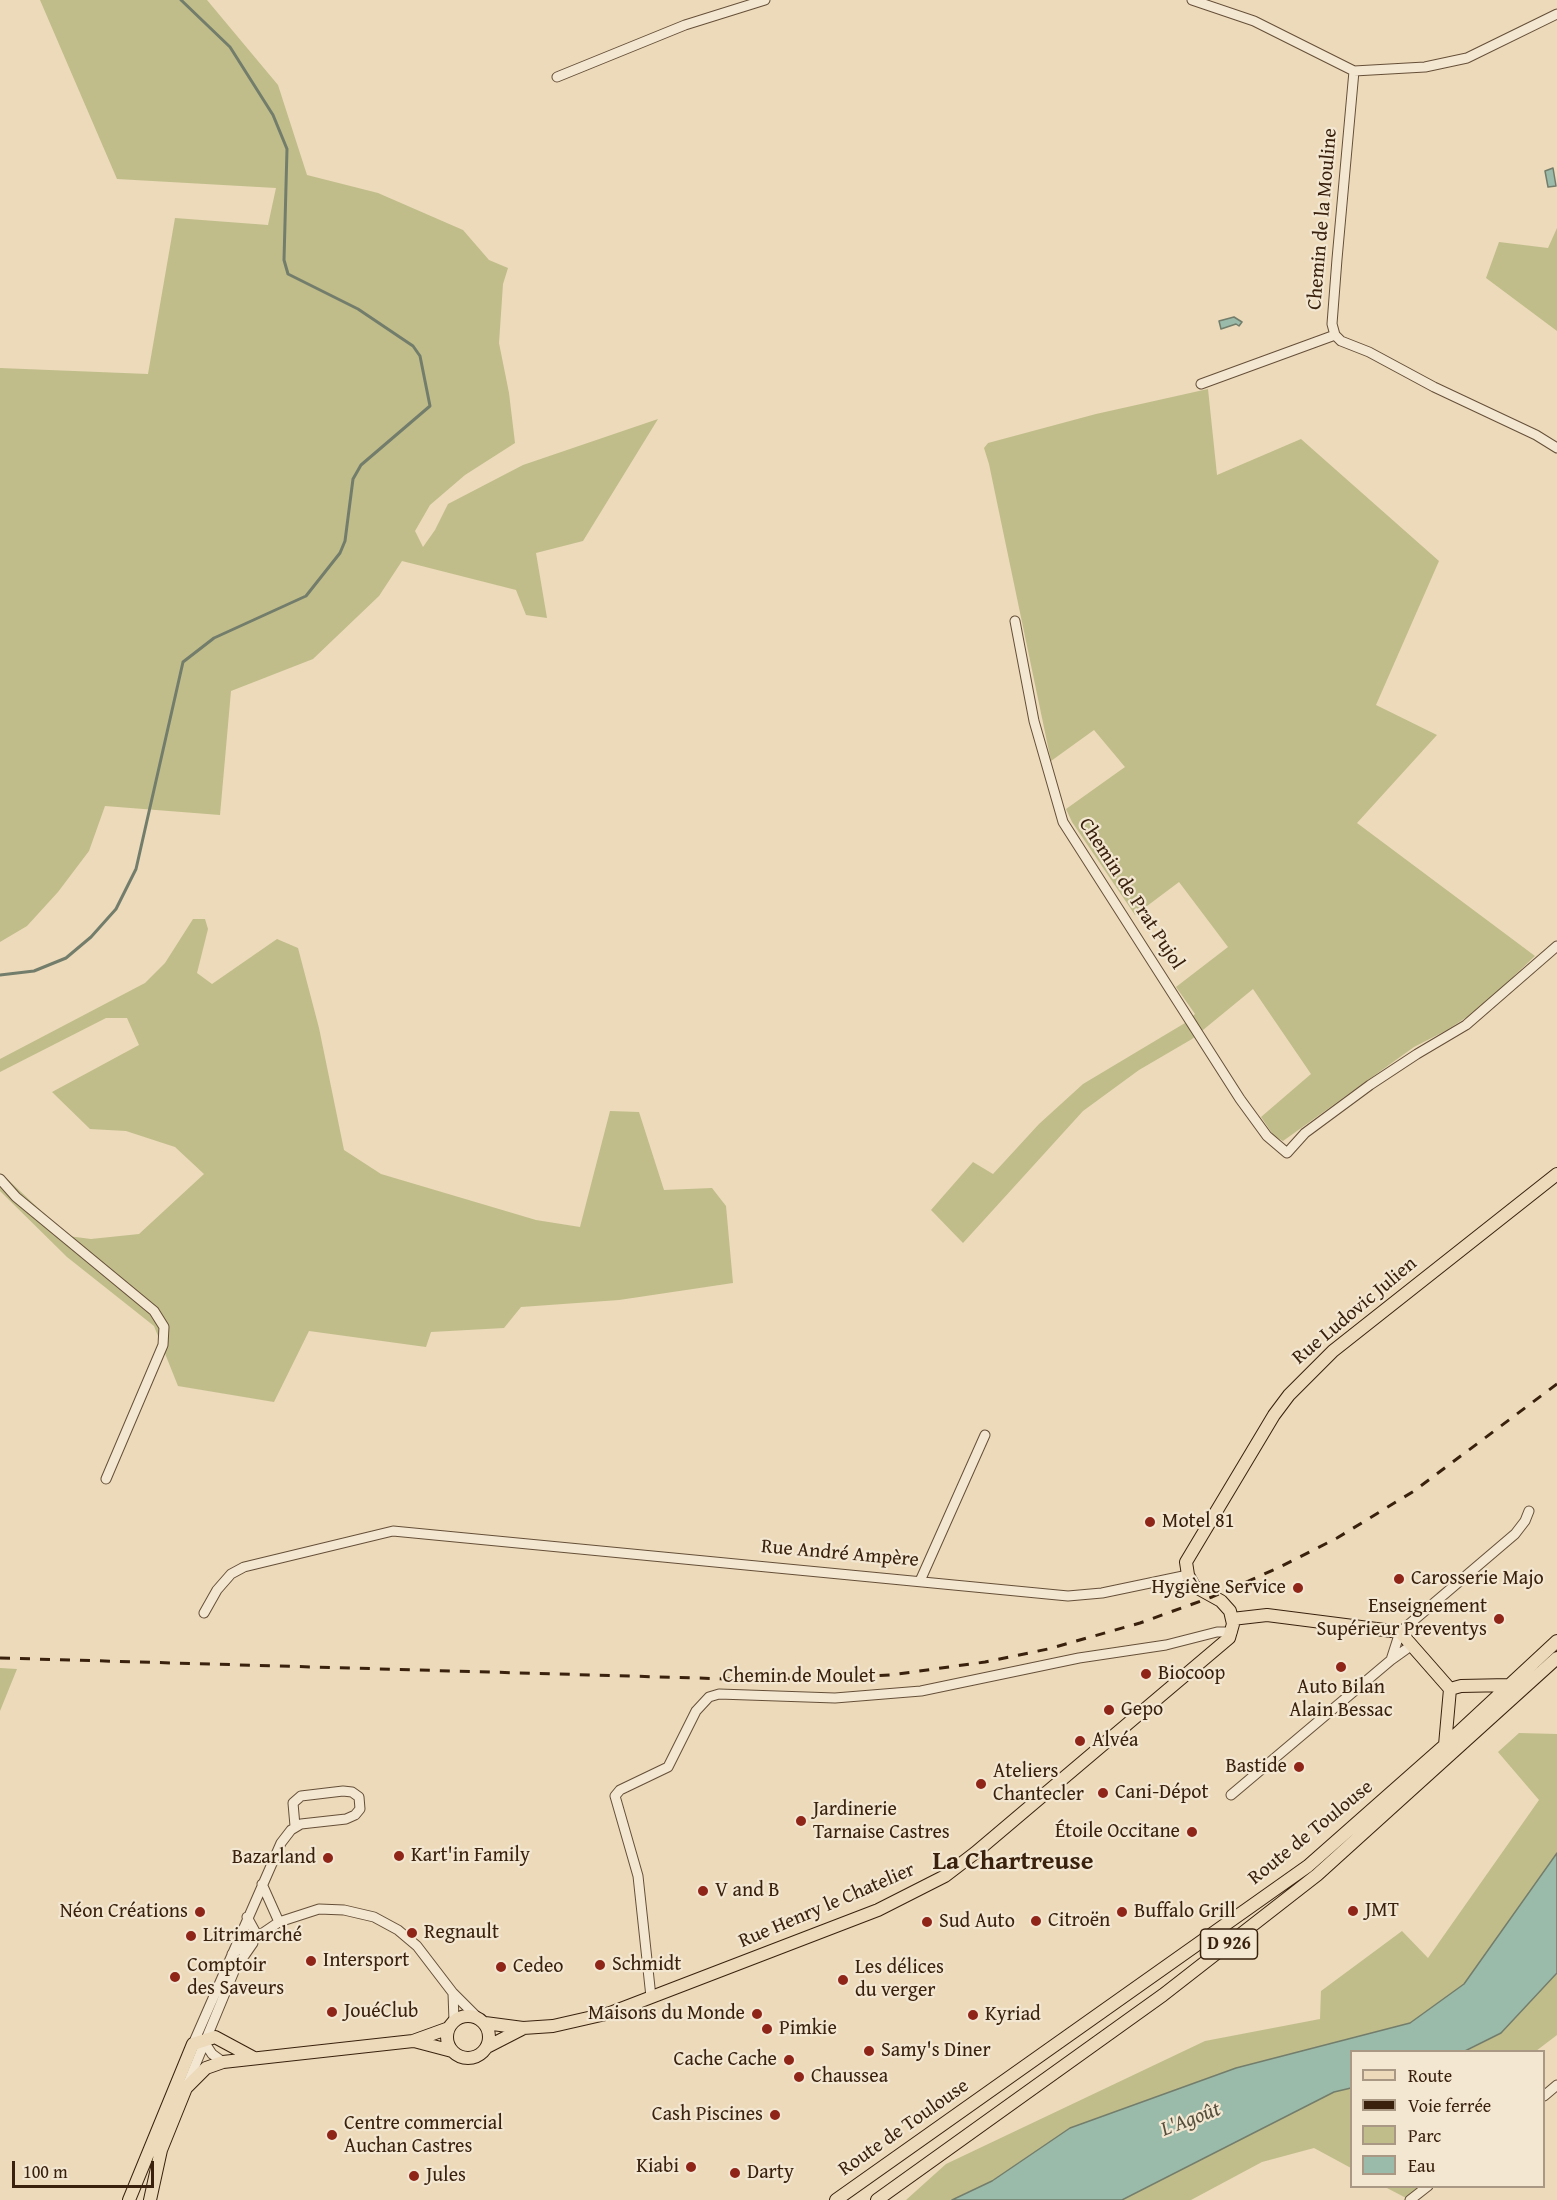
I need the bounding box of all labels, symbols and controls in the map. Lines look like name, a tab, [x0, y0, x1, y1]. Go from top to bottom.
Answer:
street label: Chemin de la Mouline	[1303, 127, 1343, 311]
street label: Chemin de Prat Pujol	[1073, 814, 1189, 974]
street label: Rue Ludovic Julien	[1288, 1252, 1422, 1370]
place label: Motel 81	[1162, 1510, 1234, 1534]
marker: Motel 81	[1143, 1515, 1157, 1529]
street label: Rue André Ampère	[760, 1535, 920, 1573]
place label: Carosserie Majo	[1411, 1567, 1544, 1591]
marker: Carosserie Majo	[1392, 1572, 1406, 1586]
place label: Hygiène Service	[1152, 1576, 1286, 1600]
marker: Hygiène Service	[1291, 1581, 1305, 1595]
place label: Enseignement Supérieur Preventys	[1316, 1595, 1487, 1642]
marker: Enseignement Supérieur Preventys	[1492, 1612, 1506, 1626]
marker: Auto Bilan Alain Bessac	[1334, 1660, 1348, 1674]
place label: Biocoop	[1158, 1662, 1225, 1686]
street label: Chemin de Moulet	[722, 1665, 876, 1689]
marker: Biocoop	[1139, 1667, 1153, 1681]
place label: Auto Bilan Alain Bessac	[1289, 1676, 1393, 1723]
place label: Gepo	[1121, 1698, 1163, 1722]
marker: Gepo	[1102, 1703, 1116, 1717]
place label: Alvéa	[1092, 1729, 1139, 1753]
marker: Alvéa	[1073, 1734, 1087, 1748]
place label: Bastide	[1226, 1755, 1287, 1779]
place label: Ateliers Chantecler	[993, 1760, 1084, 1807]
marker: Bastide	[1292, 1760, 1306, 1774]
street label: Route de Toulouse	[1244, 1775, 1378, 1891]
marker: Ateliers Chantecler	[974, 1777, 988, 1791]
place label: Cani-Dépot	[1115, 1781, 1209, 1805]
marker: Cani-Dépot	[1096, 1786, 1110, 1800]
place label: Jardinerie Tarnaise Castres	[813, 1798, 950, 1845]
marker: Jardinerie Tarnaise Castres	[794, 1814, 808, 1828]
place label: Étoile Occitane	[1055, 1820, 1180, 1844]
marker: Étoile Occitane	[1185, 1825, 1199, 1839]
place label: Kart'in Family	[411, 1844, 530, 1868]
place label: Bazarland	[232, 1846, 316, 1870]
district label: La Chartreuse	[933, 1846, 1093, 1878]
marker: Kart'in Family	[392, 1849, 406, 1863]
marker: Bazarland	[321, 1851, 335, 1865]
street label: Rue Henry le Chatelier	[735, 1858, 919, 1954]
place label: V and B	[715, 1879, 780, 1903]
marker: V and B	[696, 1884, 710, 1898]
place label: JMT	[1365, 1899, 1399, 1923]
place label: Néon Créations	[60, 1900, 188, 1924]
place label: Buffalo Grill	[1134, 1900, 1236, 1924]
marker: JMT	[1346, 1904, 1360, 1918]
marker: Néon Créations	[193, 1905, 207, 1919]
marker: Buffalo Grill	[1115, 1905, 1129, 1919]
place label: Citroën	[1048, 1909, 1110, 1933]
place label: Sud Auto	[939, 1910, 1015, 1934]
marker: Citroën	[1029, 1914, 1043, 1928]
marker: Sud Auto	[920, 1915, 934, 1929]
place label: Regnault	[424, 1921, 499, 1945]
place label: Litrimarché	[203, 1924, 302, 1948]
marker: Regnault	[405, 1926, 419, 1940]
marker: Litrimarché	[184, 1929, 198, 1943]
road number: D 926	[1200, 1929, 1258, 1959]
place label: Intersport	[323, 1949, 409, 1973]
place label: Schmidt	[612, 1953, 681, 1977]
place label: Comptoir des Saveurs	[187, 1954, 284, 2001]
marker: Intersport	[304, 1954, 318, 1968]
place label: Cedeo	[513, 1955, 564, 1979]
place label: Les délices du verger	[855, 1956, 944, 2003]
marker: Schmidt	[593, 1958, 607, 1972]
marker: Cedeo	[494, 1960, 508, 1974]
marker: Comptoir des Saveurs	[168, 1970, 182, 1984]
marker: Les délices du verger	[836, 1973, 850, 1987]
place label: JouéClub	[344, 2000, 418, 2024]
place label: Maisons du Monde	[588, 2002, 745, 2026]
place label: Kyriad	[985, 2003, 1041, 2027]
marker: JouéClub	[325, 2005, 339, 2019]
marker: Maisons du Monde	[750, 2007, 764, 2021]
marker: Kyriad	[966, 2008, 980, 2022]
place label: Pimkie	[779, 2017, 837, 2041]
marker: Pimkie	[760, 2022, 774, 2036]
place label: Samy's Diner	[881, 2039, 991, 2063]
marker: Samy's Diner	[862, 2044, 876, 2058]
place label: Cache Cache	[674, 2048, 777, 2072]
legend	[1350, 2050, 1545, 2188]
marker: Cache Cache	[782, 2053, 796, 2067]
text: Route	[1408, 2062, 1452, 2089]
place label: Chaussea	[811, 2065, 888, 2089]
marker: Chaussea	[792, 2070, 806, 2084]
street label: Route de Toulouse	[834, 2074, 974, 2182]
text: Voie ferrée	[1408, 2092, 1491, 2119]
water label: L'Agoût	[1158, 2097, 1224, 2143]
place label: Cash Piscines	[652, 2103, 763, 2127]
marker: Cash Piscines	[768, 2108, 782, 2122]
place label: Centre commercial Auchan Castres	[344, 2112, 503, 2159]
text: Parc	[1408, 2122, 1441, 2149]
marker: Centre commercial Auchan Castres	[325, 2128, 339, 2142]
scale bar	[15, 2149, 158, 2187]
text: Eau	[1408, 2152, 1435, 2179]
place label: Kiabi	[636, 2155, 679, 2179]
text: 100 m	[23, 2158, 68, 2185]
marker: Kiabi	[684, 2160, 698, 2174]
place label: Darty	[747, 2161, 794, 2185]
place label: Jules	[426, 2164, 466, 2188]
marker: Darty	[728, 2166, 742, 2180]
marker: Jules	[407, 2169, 421, 2183]

